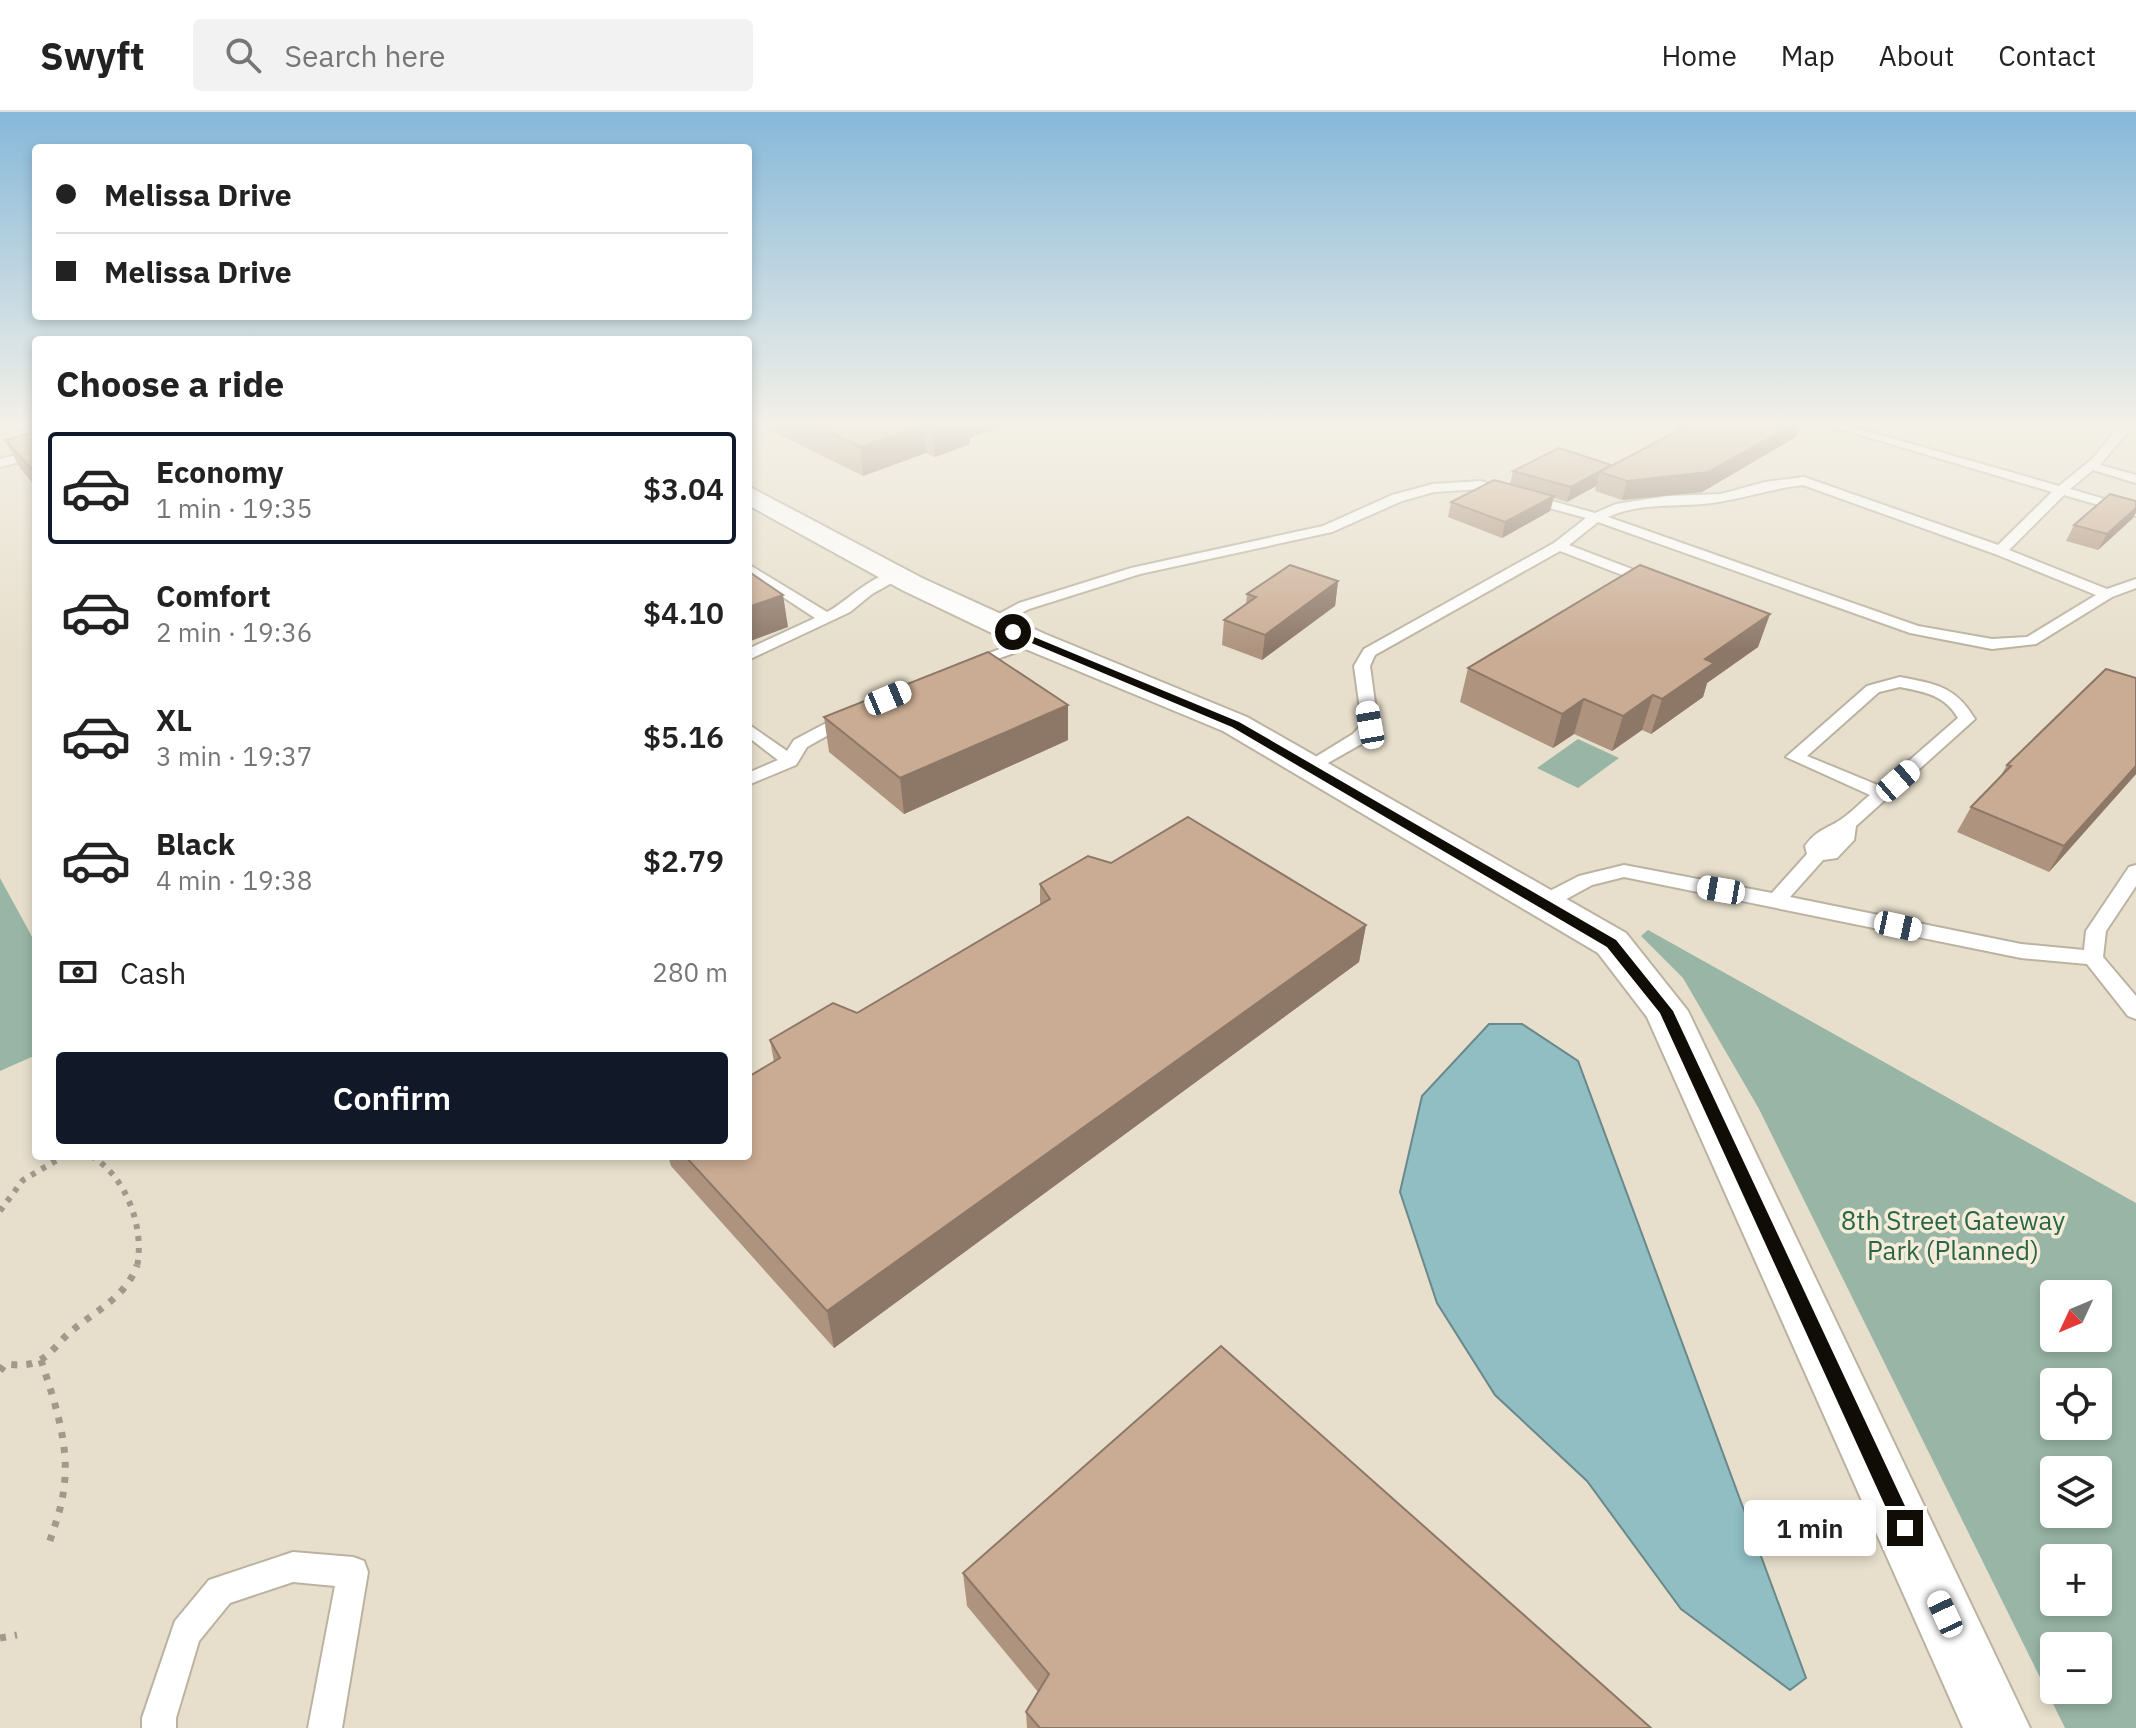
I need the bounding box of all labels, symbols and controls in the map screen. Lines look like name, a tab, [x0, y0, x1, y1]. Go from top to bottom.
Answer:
search box	[193, 19, 753, 91]
text: Swyft	[40, 31, 145, 80]
icon: search	[221, 33, 265, 77]
text: Search here	[285, 36, 445, 75]
text: Home	[1661, 37, 1737, 74]
text: Map	[1781, 37, 1835, 74]
text: About	[1879, 37, 1954, 74]
text: Contact	[1998, 37, 2096, 74]
text: Melissa Drive	[104, 175, 292, 214]
text: Melissa Drive	[104, 252, 292, 291]
text: Choose a ride	[56, 360, 284, 407]
icon: car	[60, 452, 132, 524]
text: Economy	[156, 452, 284, 491]
text: $3.04	[643, 469, 724, 508]
text: 1 min · 19:35	[156, 491, 312, 525]
icon: car	[60, 576, 132, 648]
text: Comfort	[156, 576, 271, 615]
text: $4.10	[643, 593, 724, 632]
route start	[995, 614, 1031, 650]
text: 2 min · 19:36	[156, 615, 312, 649]
car	[861, 678, 915, 718]
car	[1354, 699, 1386, 751]
icon: car	[60, 700, 132, 772]
text: XL	[156, 700, 192, 739]
text: $5.16	[643, 717, 724, 756]
text: 3 min · 19:37	[156, 739, 312, 773]
car	[1872, 756, 1924, 806]
icon: car	[60, 824, 132, 896]
text: Black	[156, 824, 235, 863]
text: $2.79	[643, 841, 724, 880]
text: 4 min · 19:38	[156, 863, 312, 897]
car	[1695, 874, 1747, 906]
car	[1872, 909, 1924, 943]
icon: cash	[56, 950, 100, 994]
text: Cash	[120, 953, 186, 992]
text: 280 m	[652, 955, 728, 989]
button: Confirm	[56, 1052, 728, 1144]
park label: 8th Street Gateway Park (Planned)	[1841, 1203, 2065, 1267]
north arrow	[2040, 1280, 2112, 1352]
map controls	[2040, 1280, 2112, 1704]
button: locate	[2040, 1368, 2112, 1440]
button: layers	[2040, 1456, 2112, 1528]
callout: 1 min	[1745, 1500, 1877, 1556]
route end	[1887, 1510, 1923, 1546]
text: 1 min	[1776, 1511, 1844, 1545]
button: +	[2040, 1544, 2112, 1616]
car	[1924, 1587, 1966, 1641]
button: −	[2040, 1632, 2112, 1704]

